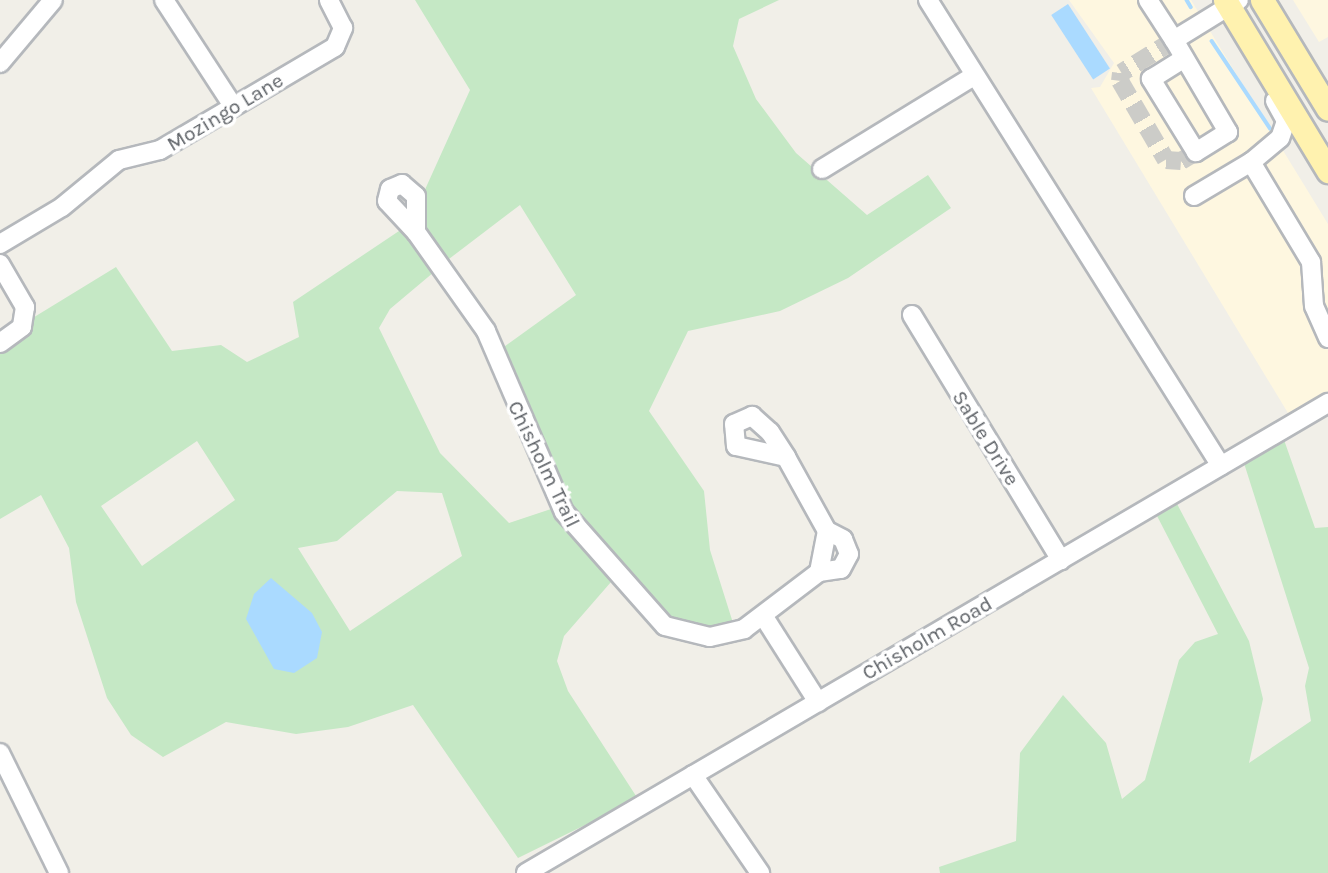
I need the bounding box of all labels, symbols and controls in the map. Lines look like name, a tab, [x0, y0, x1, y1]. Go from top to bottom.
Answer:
street label: Mozingo Lane	[162, 67, 288, 157]
street label: Sable Drive	[947, 386, 1025, 490]
street label: Chisholm Trail	[502, 397, 586, 531]
street label: Chisholm Road	[858, 591, 996, 685]

